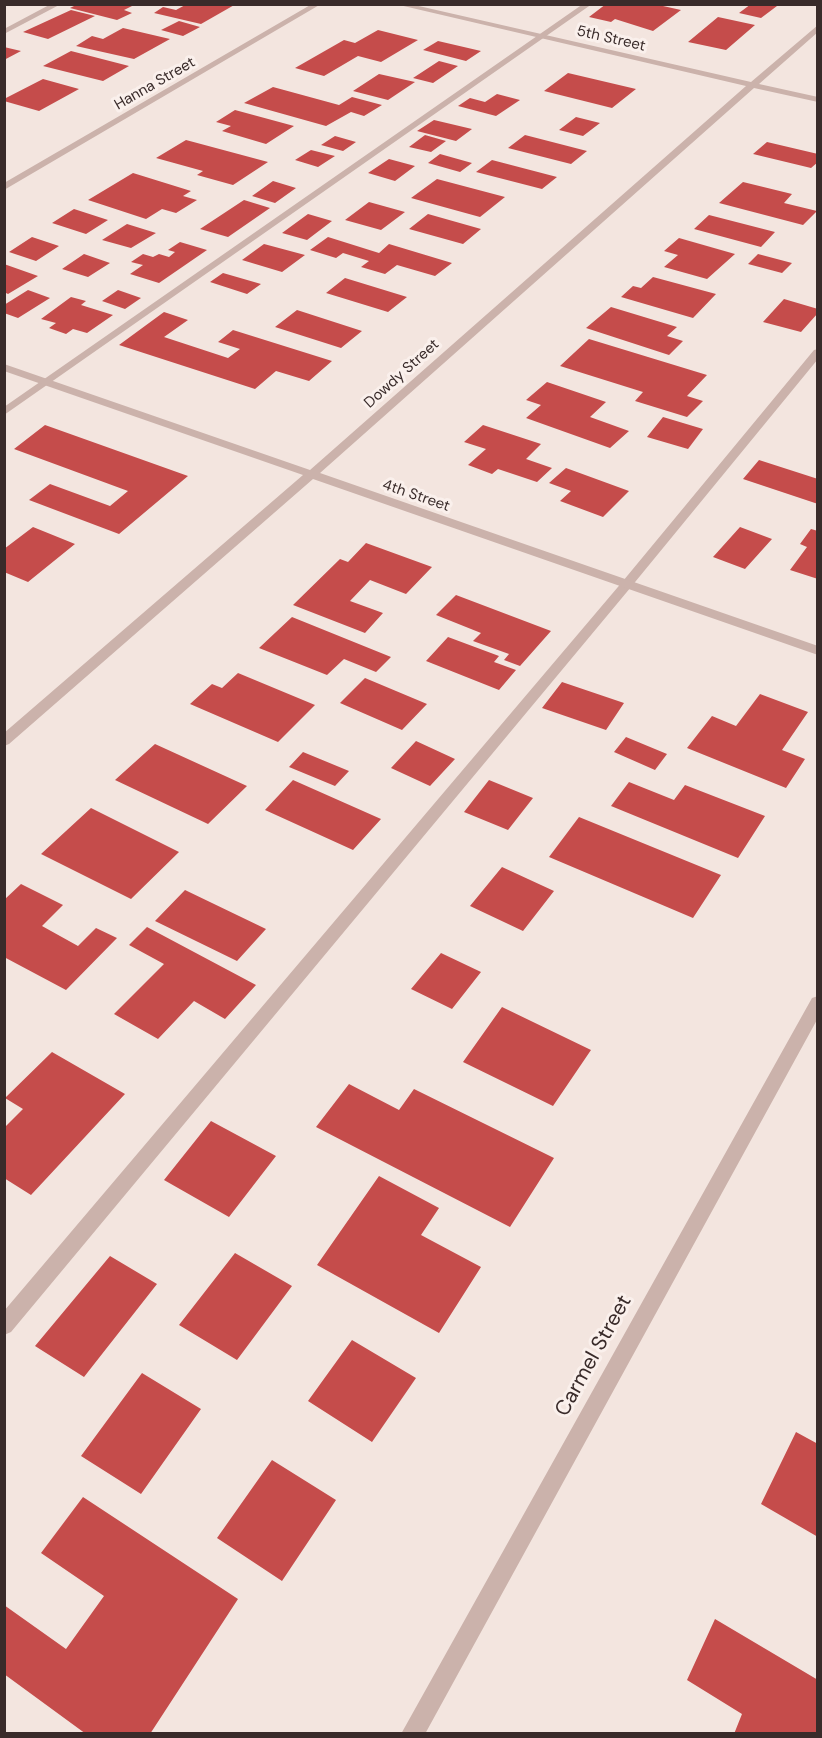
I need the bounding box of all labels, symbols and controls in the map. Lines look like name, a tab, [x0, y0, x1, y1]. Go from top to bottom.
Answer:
street label: 5th Street	[575, 22, 647, 56]
street label: Hanna Street	[111, 54, 199, 114]
street label: Dowdy Street	[361, 336, 443, 412]
street label: 4th Street	[380, 476, 452, 516]
street label: Carmel Street	[550, 1291, 638, 1421]

